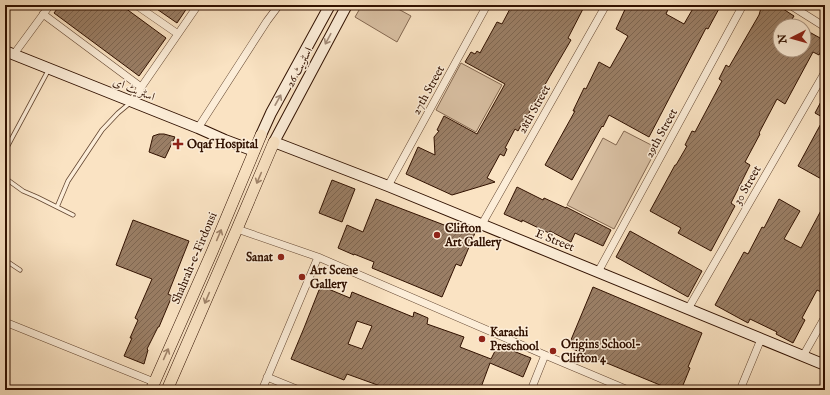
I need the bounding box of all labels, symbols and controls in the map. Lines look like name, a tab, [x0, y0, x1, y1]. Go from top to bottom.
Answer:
north arrow	[772, 18, 812, 58]
one-way arrow	[324, 33, 332, 45]
text: N	[776, 33, 791, 45]
street label: اسٹریٹ 26	[283, 44, 316, 90]
street label: 27th Street	[409, 63, 448, 118]
street label: اسٹریٹ ای	[111, 74, 157, 105]
street label: 28th Street	[515, 82, 554, 136]
one-way arrow	[274, 94, 282, 106]
street label: 29th Street	[642, 106, 681, 160]
place label: Oqaf Hospital	[187, 137, 259, 153]
marker: Oqaf Hospital	[172, 138, 184, 150]
street label: 30 Street	[730, 163, 765, 208]
one-way arrow	[254, 172, 262, 184]
street label: Shahrah-e-Firdousi	[168, 210, 221, 306]
place label: Clifton Art Gallery	[444, 221, 502, 251]
street label: E Street	[533, 226, 577, 255]
one-way arrow	[215, 230, 223, 242]
marker: Clifton Art Gallery	[432, 230, 442, 240]
place label: Sanat	[246, 250, 274, 265]
marker: Sanat	[276, 252, 286, 262]
place label: Art Scene Gallery	[309, 263, 358, 293]
marker: Art Scene Gallery	[297, 272, 307, 282]
one-way arrow	[203, 291, 211, 303]
place label: Karachi Preschool	[490, 325, 539, 354]
marker: Karachi Preschool	[477, 334, 487, 344]
place label: Origins School- Clifton 4	[561, 337, 641, 366]
marker: Origins School- Clifton 4	[548, 346, 558, 356]
one-way arrow	[163, 349, 170, 361]

